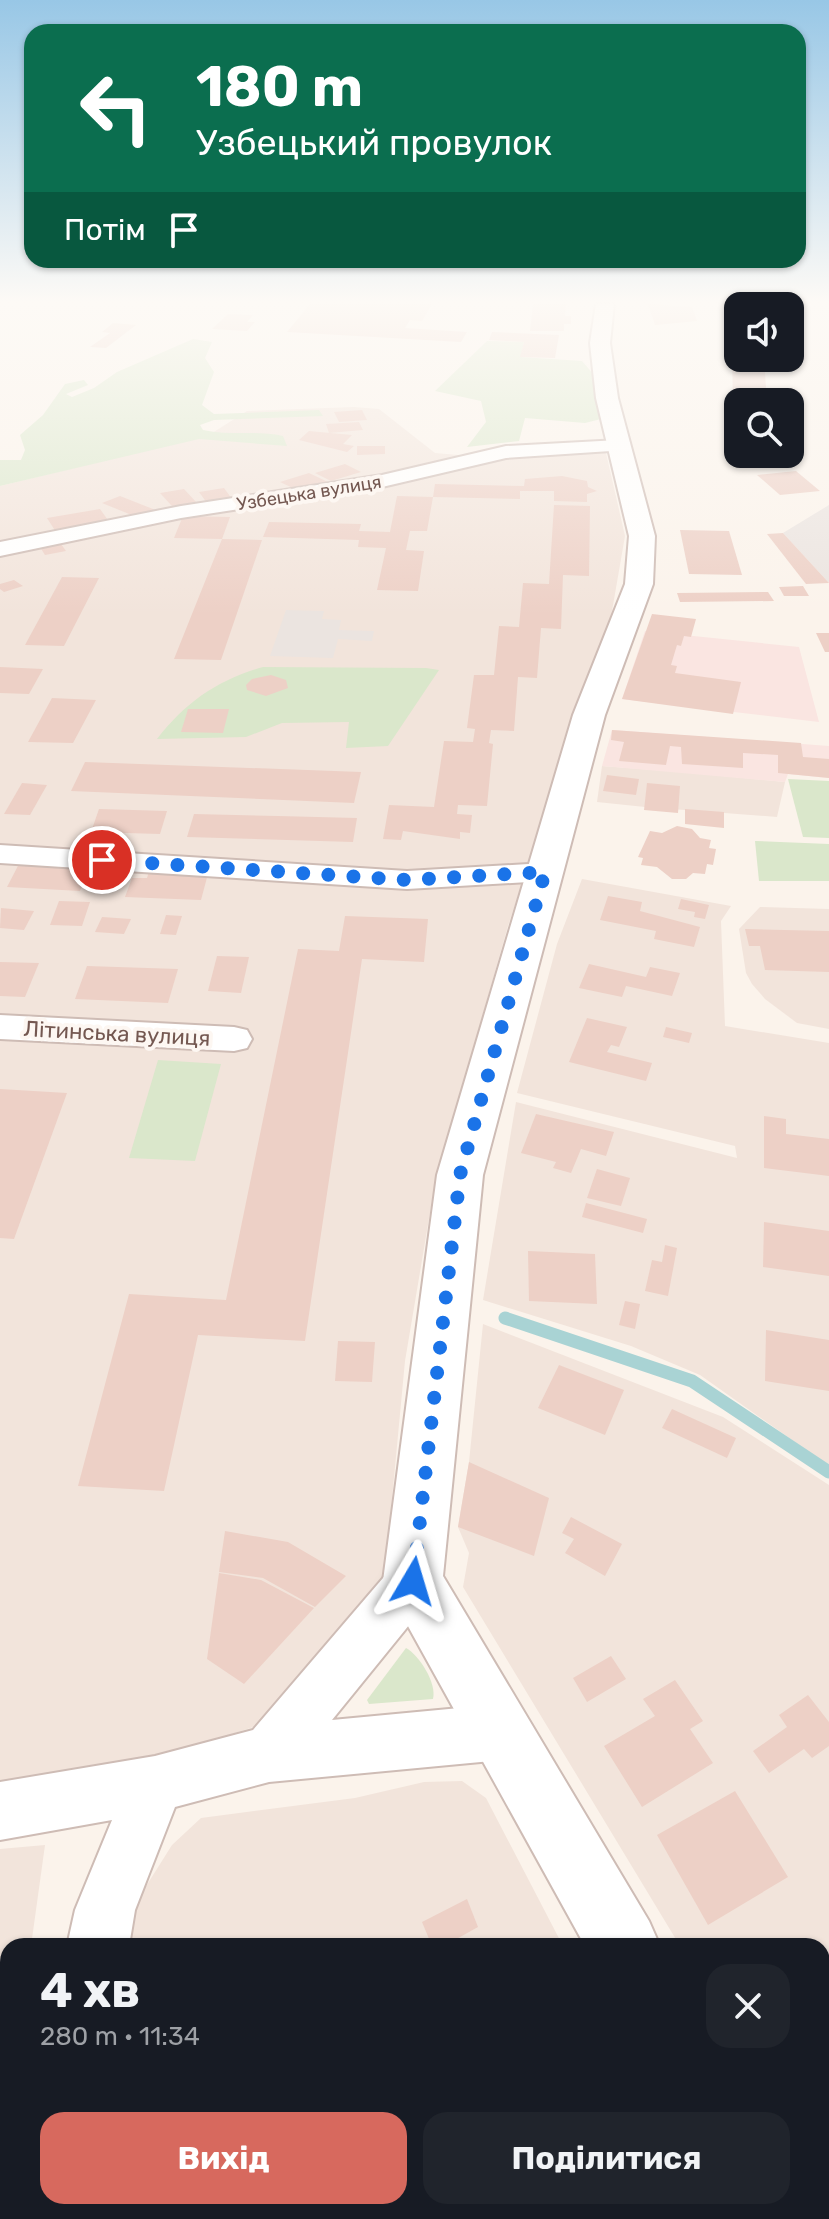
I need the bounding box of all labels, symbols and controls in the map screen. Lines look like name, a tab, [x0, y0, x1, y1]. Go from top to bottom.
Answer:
text: 180 m	[196, 54, 363, 120]
icon: left	[64, 56, 168, 160]
text: Узбецький провулок	[196, 121, 552, 164]
icon: arrive	[162, 208, 206, 252]
text: Потім	[64, 212, 146, 248]
map controls	[724, 292, 804, 468]
button: sound	[724, 292, 804, 372]
button: search	[724, 388, 804, 468]
street label: Узбецька вулиця	[235, 471, 383, 515]
pin	[68, 826, 136, 894]
icon: arrive	[80, 838, 124, 882]
street label: Літинська вулиця	[23, 1015, 211, 1052]
position arrow	[371, 1539, 455, 1623]
text: 4 хв	[40, 1962, 140, 2019]
button: close	[706, 1964, 790, 2048]
text: 280 m · 11:34	[40, 2021, 200, 2052]
button: Вихід	[40, 2112, 407, 2204]
button: Поділитися	[423, 2112, 790, 2204]

